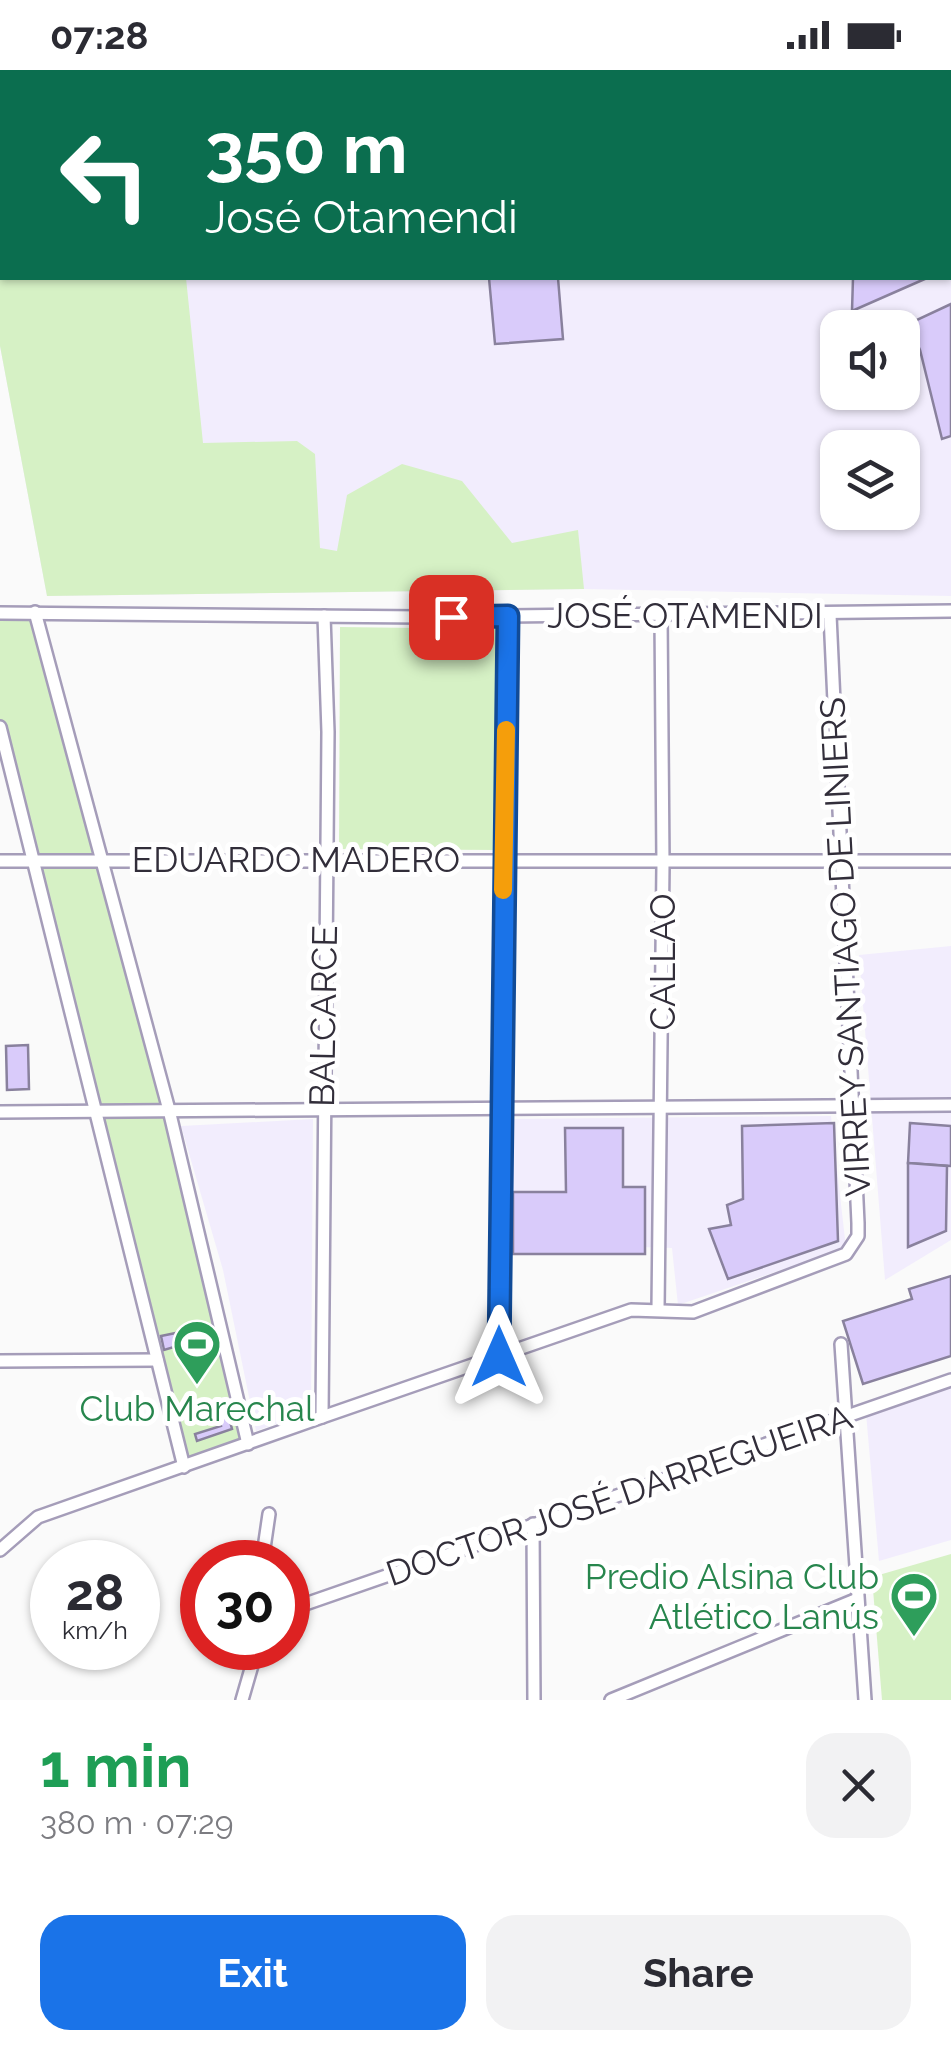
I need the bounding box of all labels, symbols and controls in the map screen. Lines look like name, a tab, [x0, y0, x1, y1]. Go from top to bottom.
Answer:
text: 07:28	[50, 13, 148, 58]
text: 350 m	[205, 107, 408, 189]
icon: left	[40, 110, 170, 240]
text: José Otamendi	[205, 191, 518, 244]
map controls	[820, 310, 920, 530]
button: sound	[820, 310, 920, 410]
button: layers	[820, 430, 920, 530]
pin	[409, 575, 494, 660]
icon: arrive	[424, 590, 479, 645]
street label: JOSÉ OTAMENDI	[547, 595, 823, 636]
street label: VIRREY SANTIAGO DE LINIERS	[811, 696, 879, 1198]
street label: EDUARDO MADERO	[132, 839, 460, 880]
street label: CALLAO	[642, 893, 683, 1031]
street label: BALCARCE	[301, 925, 345, 1107]
position arrow	[447, 1305, 551, 1409]
sports icon: Club Marechal	[171, 1318, 223, 1386]
place label: Club Marechal	[80, 1388, 315, 1429]
street label: DOCTOR JOSÉ DARREGUEIRA	[381, 1396, 857, 1594]
speed limit sign: 30	[180, 1540, 310, 1670]
place label: Predio Alsina Club Atlético Lanús	[585, 1556, 879, 1637]
text: 28	[66, 1563, 124, 1622]
sports icon: Predio Alsina Club Atlético Lanús	[888, 1570, 940, 1638]
text: km/h	[62, 1615, 128, 1645]
text: 1 min	[40, 1731, 191, 1801]
button: close	[806, 1733, 911, 1838]
text: 380 m · 07:29	[40, 1804, 234, 1841]
button: Exit	[40, 1915, 466, 2030]
button: Share	[486, 1915, 911, 2030]

